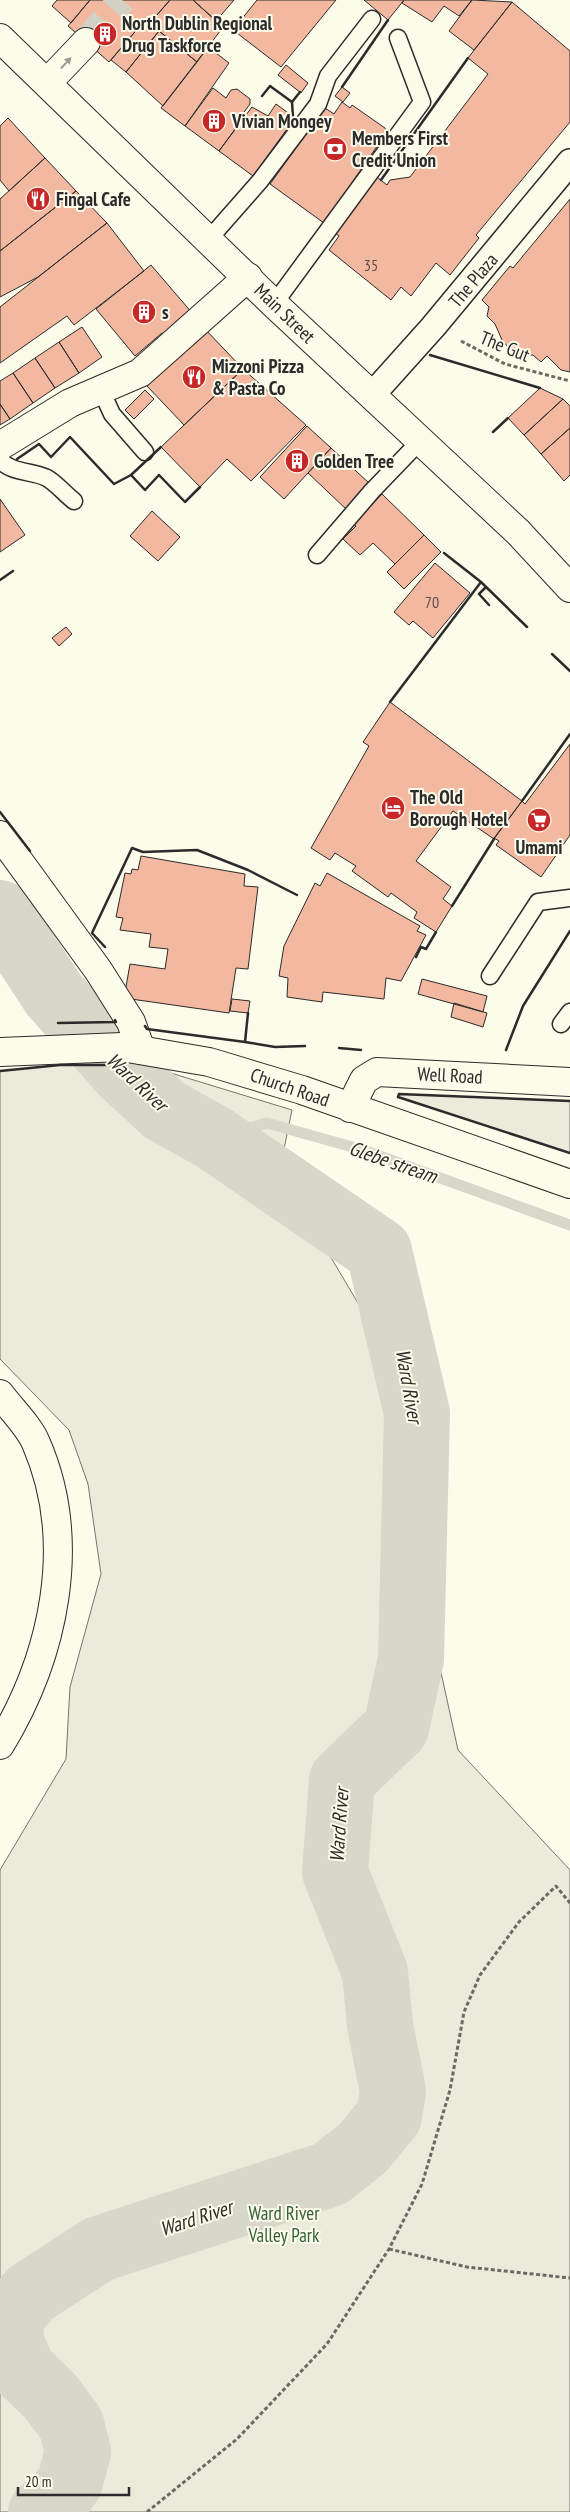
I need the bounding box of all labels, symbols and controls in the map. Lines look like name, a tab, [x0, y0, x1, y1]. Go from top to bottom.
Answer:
place label: North Dublin Regional Drug Taskforce	[122, 11, 273, 57]
building icon: North Dublin Regional Drug Taskforce	[92, 21, 118, 47]
one-way arrow	[60, 57, 72, 69]
building icon: Vivian Mongey	[201, 108, 227, 134]
place label: Vivian Mongey	[231, 109, 332, 133]
place label: Members First Credit Union	[352, 126, 448, 172]
bank icon: Members First Credit Union	[322, 136, 348, 162]
restaurant icon: Fingal Cafe	[25, 186, 51, 212]
place label: Fingal Cafe	[56, 187, 131, 211]
street label: The Plaza	[443, 248, 503, 312]
house number: 35	[364, 255, 378, 275]
street label: Main Street	[249, 278, 321, 348]
building icon: s	[131, 299, 157, 325]
place label: s	[162, 300, 169, 324]
street label: The Gut	[477, 325, 534, 367]
place label: Mizzoni Pizza & Pasta Co	[212, 354, 304, 400]
restaurant icon: Mizzoni Pizza & Pasta Co	[181, 364, 207, 390]
building icon: Golden Tree	[284, 448, 310, 474]
place label: Golden Tree	[314, 449, 394, 473]
house number: 70	[425, 592, 439, 612]
place label: The Old Borough Hotel	[410, 785, 508, 831]
hotel icon: The Old Borough Hotel	[380, 795, 406, 821]
supermarket icon: Umami	[526, 807, 552, 833]
place label: Umami	[515, 835, 563, 859]
water label: Ward River	[101, 1047, 175, 1119]
street label: Well Road	[417, 1061, 483, 1089]
street label: Church Road	[247, 1062, 333, 1112]
water label: Glebe stream	[346, 1135, 441, 1189]
water label: Ward River	[390, 1347, 429, 1427]
water label: Ward River	[323, 1784, 355, 1863]
water label: Ward River	[157, 2193, 238, 2242]
park label: Ward River Valley Park	[248, 2201, 320, 2247]
scale bar	[18, 2464, 129, 2496]
text: 20 m	[25, 2472, 51, 2491]

